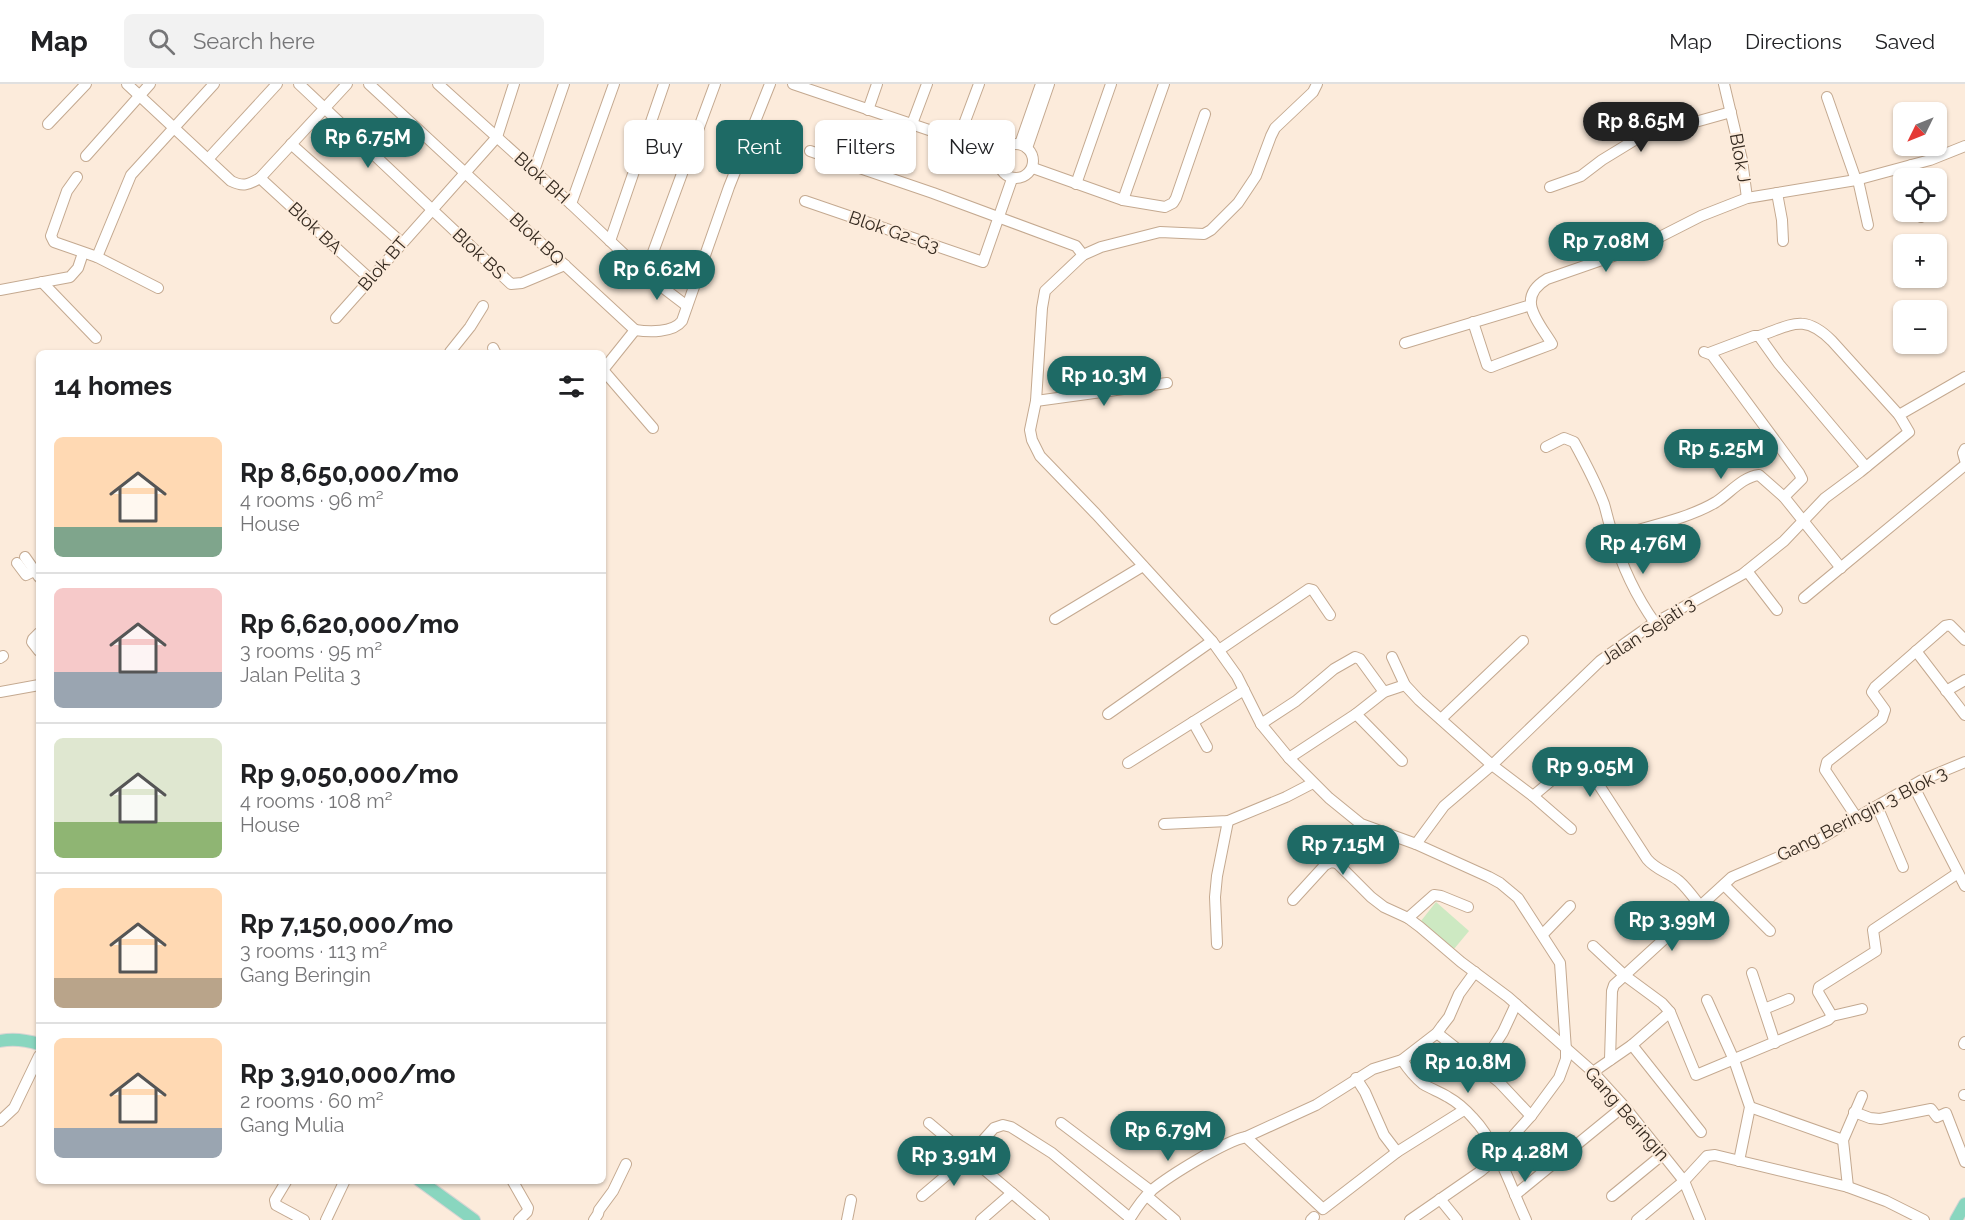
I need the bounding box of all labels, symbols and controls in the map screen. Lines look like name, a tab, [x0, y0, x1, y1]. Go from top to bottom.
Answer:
search box	[124, 14, 544, 68]
text: Map	[30, 25, 88, 58]
icon: search	[145, 25, 178, 58]
text: Search here	[193, 28, 315, 54]
text: Map	[1669, 29, 1712, 54]
text: Directions	[1745, 29, 1842, 54]
text: Saved	[1875, 29, 1935, 54]
pin: Rp 8.65M	[1579, 102, 1703, 153]
north arrow	[1893, 102, 1947, 156]
map controls	[1893, 102, 1947, 354]
text: Rp 8.65M	[1597, 109, 1685, 133]
pin: Rp 6.75M	[306, 118, 430, 169]
chip: Buy	[624, 120, 704, 174]
chip: Rent	[716, 120, 803, 174]
chip: Filters	[815, 120, 916, 174]
chip: New	[928, 120, 1015, 174]
text: Rp 6.75M	[325, 125, 411, 149]
street label: Blok J	[1726, 132, 1755, 184]
street label: Blok BH	[510, 147, 574, 208]
button: locate	[1893, 168, 1947, 222]
street label: Blok BA	[284, 198, 346, 258]
street label: Blok G2-G3	[846, 206, 942, 257]
street label: Blok BQ	[506, 208, 569, 269]
pin: Rp 7.08M	[1544, 222, 1668, 273]
street label: Blok BS	[449, 224, 510, 283]
text: Rp 7.08M	[1563, 229, 1649, 253]
street label: Blok BT	[354, 232, 412, 295]
button: +	[1893, 234, 1947, 288]
pin: Rp 6.62M	[595, 250, 719, 301]
text: Rp 6.62M	[613, 257, 701, 281]
button: −	[1893, 300, 1947, 354]
pin: Rp 10.3M	[1042, 356, 1166, 407]
text: Rp 10.3M	[1061, 363, 1147, 387]
icon: filters	[555, 370, 588, 403]
text: 14 homes	[54, 371, 172, 401]
pin: Rp 5.25M	[1659, 429, 1783, 480]
text: Rp 5.25M	[1678, 436, 1764, 460]
text: Rp 8,650,000/mo	[240, 458, 459, 488]
icon: home	[102, 461, 174, 533]
text: 4 rooms · 96 m²	[240, 488, 384, 512]
text: House	[240, 512, 300, 536]
pin: Rp 4.76M	[1581, 524, 1705, 575]
text: Rp 4.76M	[1600, 531, 1686, 555]
street label: Jalan Sejati 3	[1597, 592, 1699, 669]
text: Rp 6,620,000/mo	[240, 609, 459, 639]
icon: home	[102, 612, 174, 684]
text: 3 rooms · 95 m²	[240, 639, 382, 663]
text: Jalan Pelita 3	[240, 663, 361, 687]
pin: Rp 9.05M	[1528, 747, 1652, 798]
text: Rp 9.05M	[1546, 754, 1634, 778]
text: Rp 9,050,000/mo	[240, 759, 458, 789]
icon: home	[102, 762, 174, 834]
street label: Gang Beringin 3 Blok 3	[1773, 762, 1950, 866]
text: 4 rooms · 108 m²	[240, 789, 392, 813]
text: House	[240, 813, 300, 837]
pin: Rp 7.15M	[1281, 825, 1405, 876]
text: Rp 7.15M	[1301, 832, 1385, 856]
pin: Rp 3.99M	[1610, 901, 1734, 952]
text: Rp 3.99M	[1628, 908, 1716, 932]
text: Rp 7,150,000/mo	[240, 909, 453, 939]
icon: home	[102, 912, 174, 984]
text: 3 rooms · 113 m²	[240, 939, 387, 963]
text: Gang Beringin	[240, 963, 371, 987]
pin: Rp 10.8M	[1406, 1043, 1530, 1094]
text: Rp 10.8M	[1425, 1050, 1511, 1074]
text: Rp 3,910,000/mo	[240, 1059, 455, 1089]
icon: home	[102, 1062, 174, 1134]
street label: Gang Beringin	[1581, 1062, 1674, 1165]
text: 2 rooms · 60 m²	[240, 1089, 384, 1113]
pin: Rp 6.79M	[1106, 1111, 1230, 1162]
text: Gang Mulia	[240, 1113, 344, 1137]
text: Rp 6.79M	[1124, 1118, 1212, 1142]
pin: Rp 4.28M	[1463, 1132, 1587, 1183]
pin: Rp 3.91M	[892, 1136, 1016, 1187]
text: Rp 4.28M	[1481, 1139, 1569, 1163]
text: Rp 3.91M	[911, 1143, 997, 1167]

